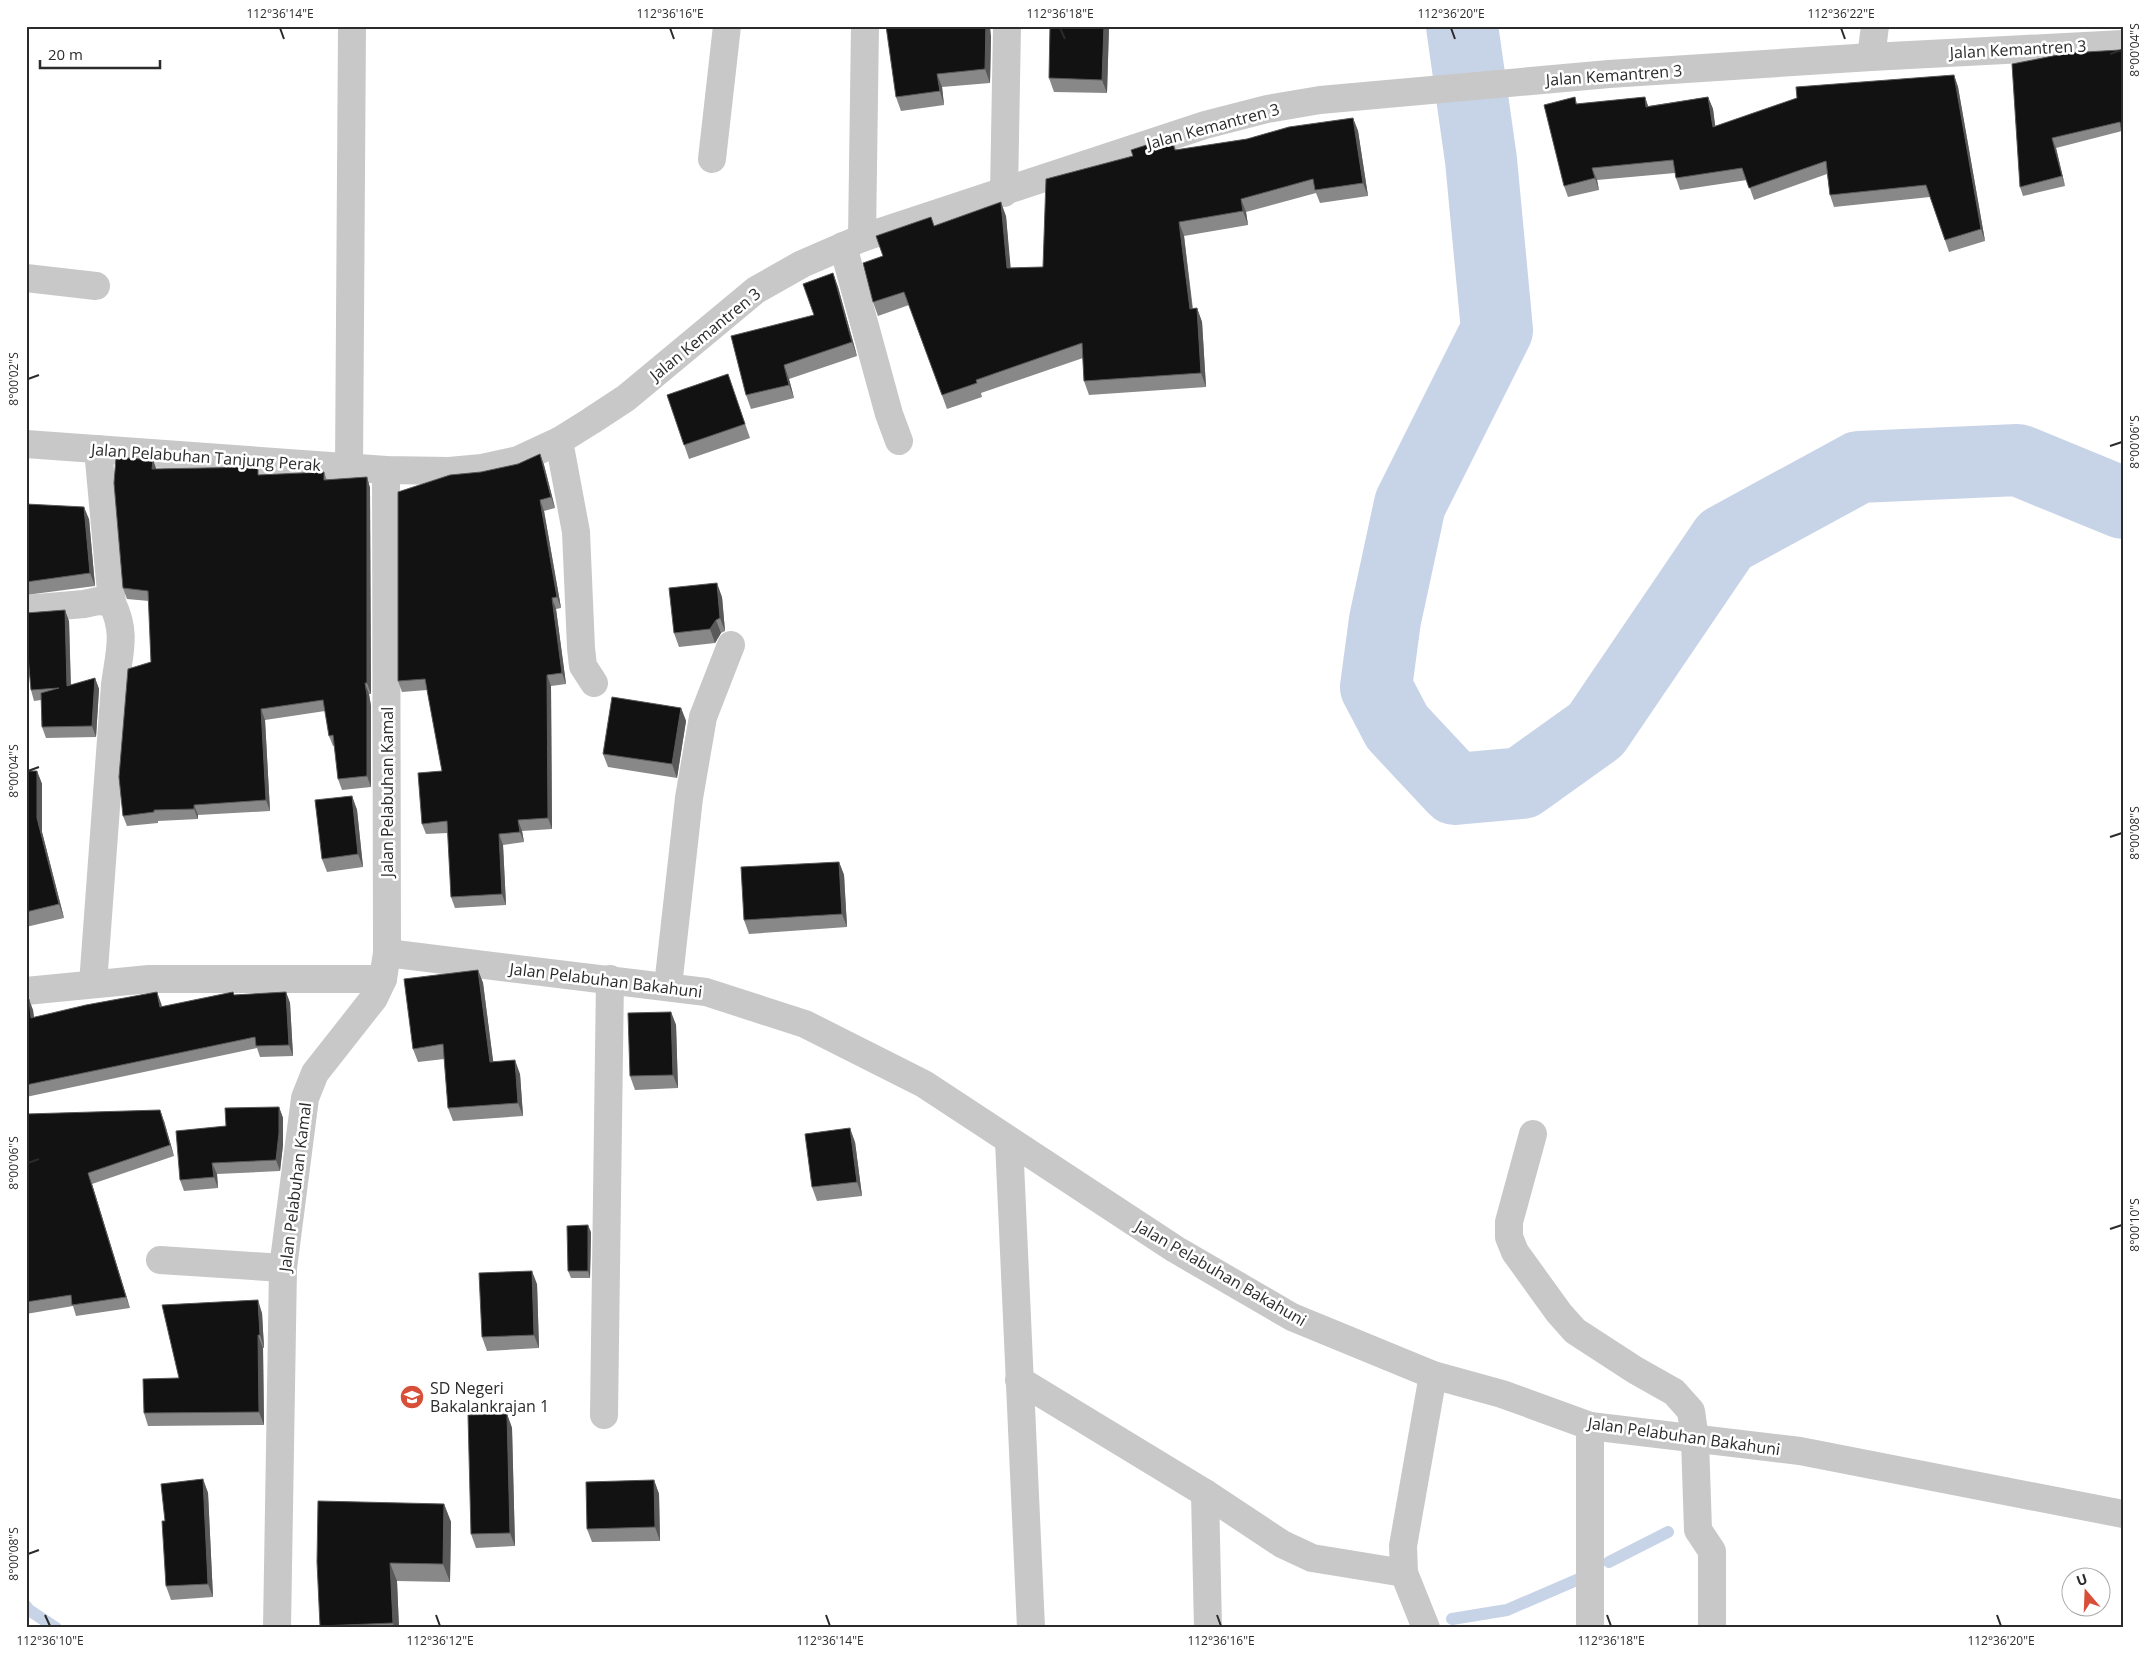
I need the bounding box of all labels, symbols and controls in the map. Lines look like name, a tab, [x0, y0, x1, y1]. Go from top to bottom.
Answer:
text: 112°36'14"E	[246, 5, 314, 22]
text: 112°36'16"E	[636, 5, 704, 22]
text: 112°36'18"E	[1026, 5, 1094, 22]
text: 112°36'20"E	[1417, 5, 1485, 22]
text: 112°36'22"E	[1807, 5, 1875, 22]
text: 8°00'04"S	[2126, 23, 2143, 77]
street label: Jalan Kemantren 3	[1947, 34, 2087, 64]
scale bar	[40, 38, 160, 70]
text: 20 m	[48, 44, 83, 64]
street label: Jalan Kemantren 3	[1543, 59, 1683, 91]
street label: Jalan Kemantren 3	[1142, 98, 1282, 155]
street label: Jalan Kemantren 3	[643, 282, 765, 387]
text: 8°00'02"S	[5, 352, 22, 406]
text: 8°00'06"S	[2126, 415, 2143, 469]
street label: Jalan Pelabuhan Tanjung Perak	[88, 438, 322, 476]
street label: Jalan Pelabuhan Kamal	[376, 707, 398, 879]
text: 8°00'04"S	[5, 744, 22, 798]
text: 8°00'08"S	[2126, 806, 2143, 860]
street label: Jalan Pelabuhan Bakahuni	[506, 957, 704, 1003]
street label: Jalan Pelabuhan Kamal	[273, 1101, 316, 1275]
text: 8°00'06"S	[5, 1136, 22, 1190]
text: 8°00'10"S	[2126, 1198, 2143, 1252]
street label: Jalan Pelabuhan Bakahuni	[1130, 1214, 1310, 1331]
place label: SD Negeri Bakalankrajan 1	[430, 1377, 549, 1417]
school or university icon: SD Negeri Bakalankrajan 1	[399, 1384, 425, 1410]
street label: Jalan Pelabuhan Bakahuni	[1584, 1411, 1782, 1460]
text: 8°00'08"S	[5, 1527, 22, 1581]
north arrow	[2062, 1566, 2112, 1616]
text: U	[2074, 1569, 2090, 1590]
text: 112°36'10"E	[16, 1632, 84, 1649]
text: 112°36'12"E	[406, 1632, 474, 1649]
text: 112°36'14"E	[796, 1632, 864, 1649]
text: 112°36'16"E	[1187, 1632, 1255, 1649]
text: 112°36'18"E	[1577, 1632, 1645, 1649]
text: 112°36'20"E	[1967, 1632, 2035, 1649]

